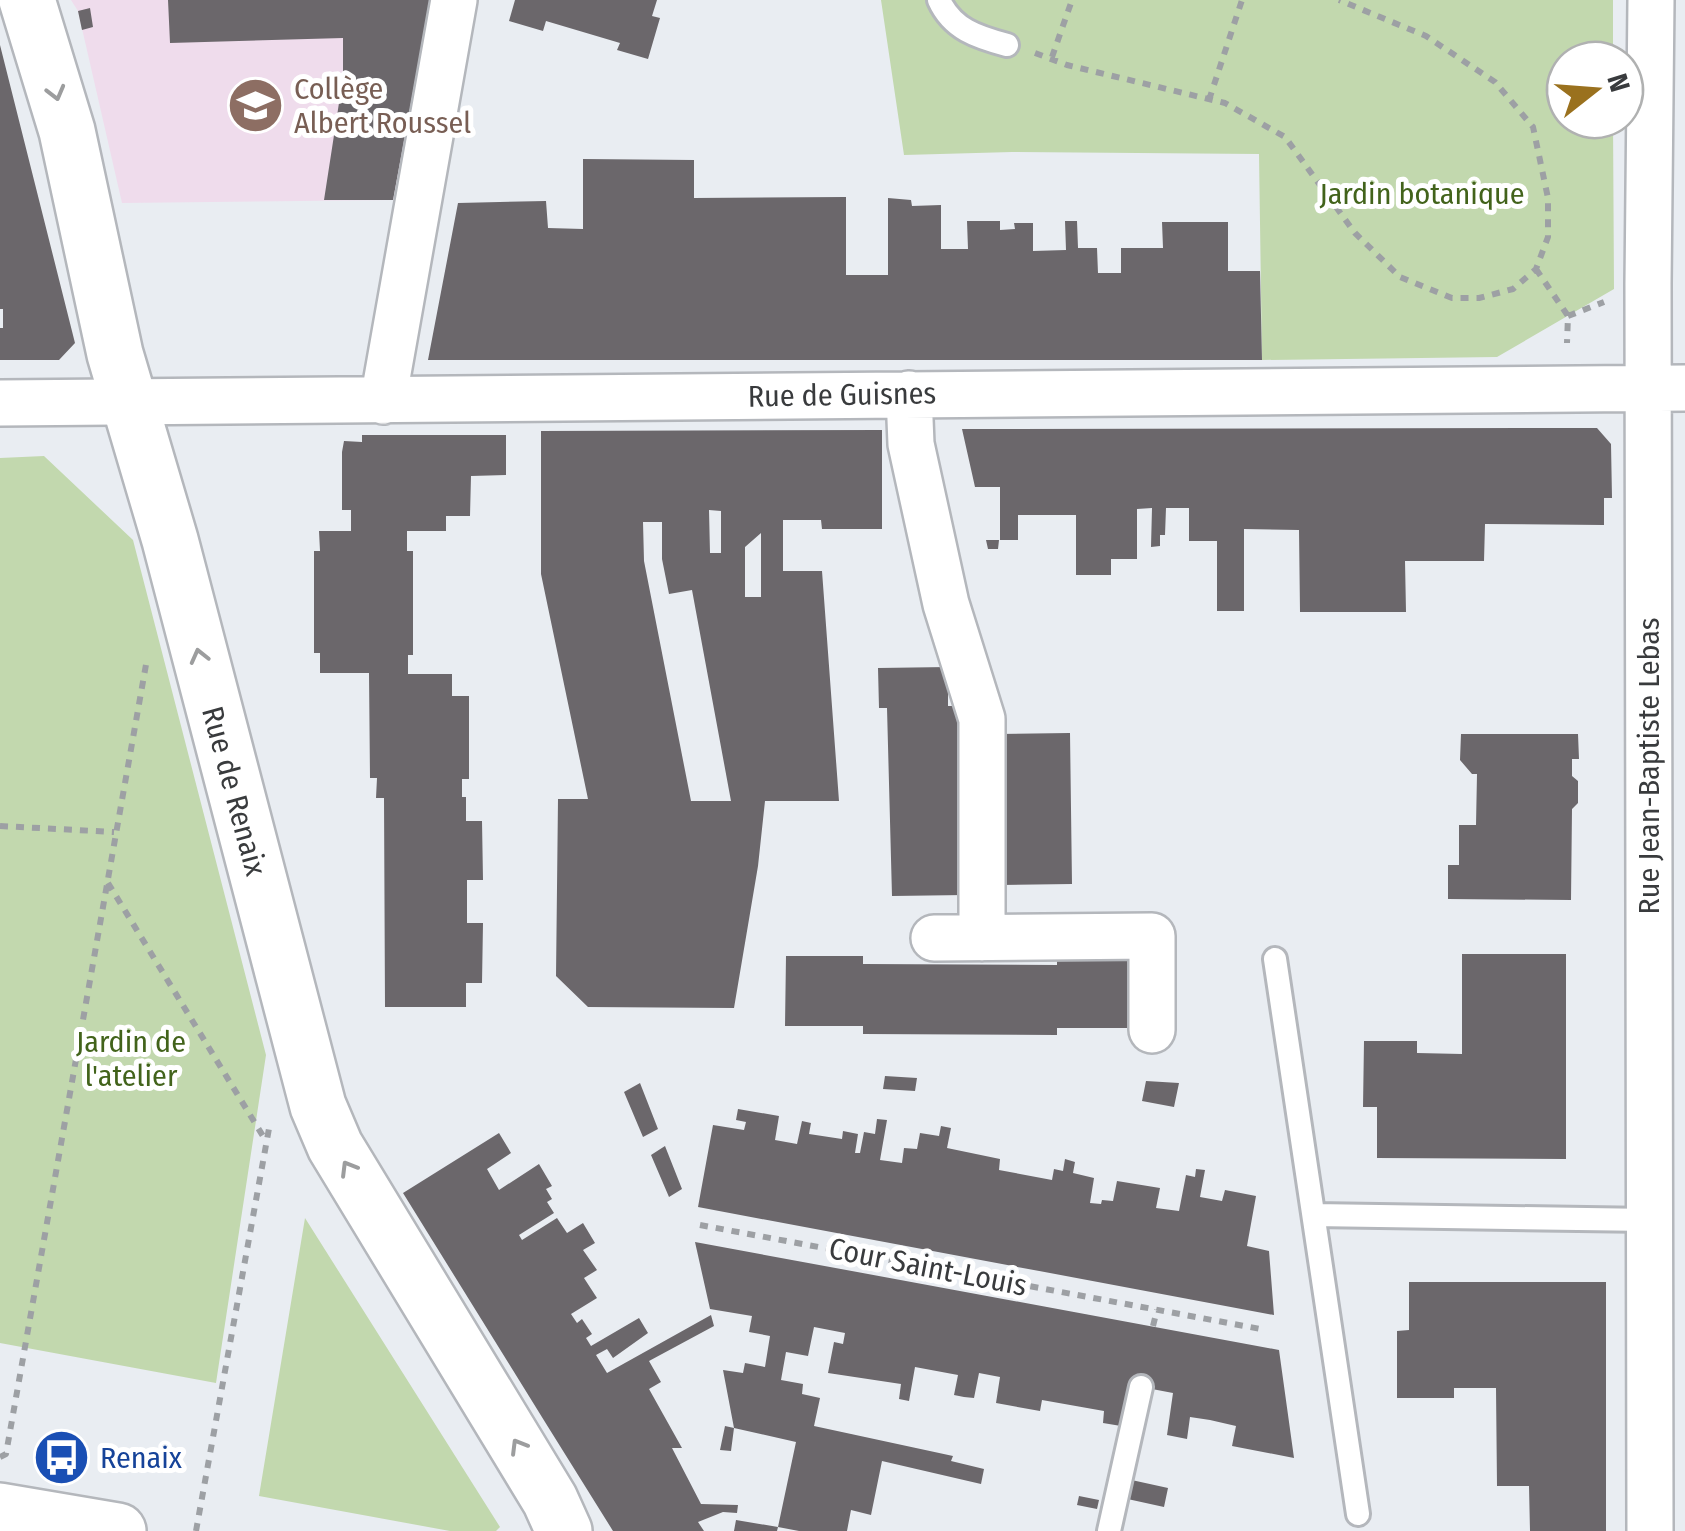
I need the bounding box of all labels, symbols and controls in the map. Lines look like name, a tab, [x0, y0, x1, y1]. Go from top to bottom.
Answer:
north arrow	[1545, 40, 1645, 140]
text: N	[1600, 70, 1637, 96]
place label: Collège Albert Roussel	[294, 71, 471, 141]
school or university icon: Collège Albert Roussel	[225, 76, 285, 136]
one-way arrow	[45, 84, 66, 101]
park label: Jardin botanique	[1319, 176, 1525, 212]
street label: Rue de Guisnes	[747, 375, 937, 415]
street label: Rue Jean-Baptiste Lebas	[1631, 617, 1667, 915]
one-way arrow	[190, 648, 211, 665]
street label: Rue de Renaix	[194, 702, 274, 880]
park label: Jardin de l'atelier	[76, 1024, 186, 1094]
one-way arrow	[341, 1161, 360, 1179]
street label: Cour Saint-Louis	[826, 1230, 1030, 1304]
bus stop icon: Renaix	[31, 1428, 91, 1488]
one-way arrow	[511, 1439, 530, 1457]
place label: Renaix	[100, 1440, 183, 1476]

